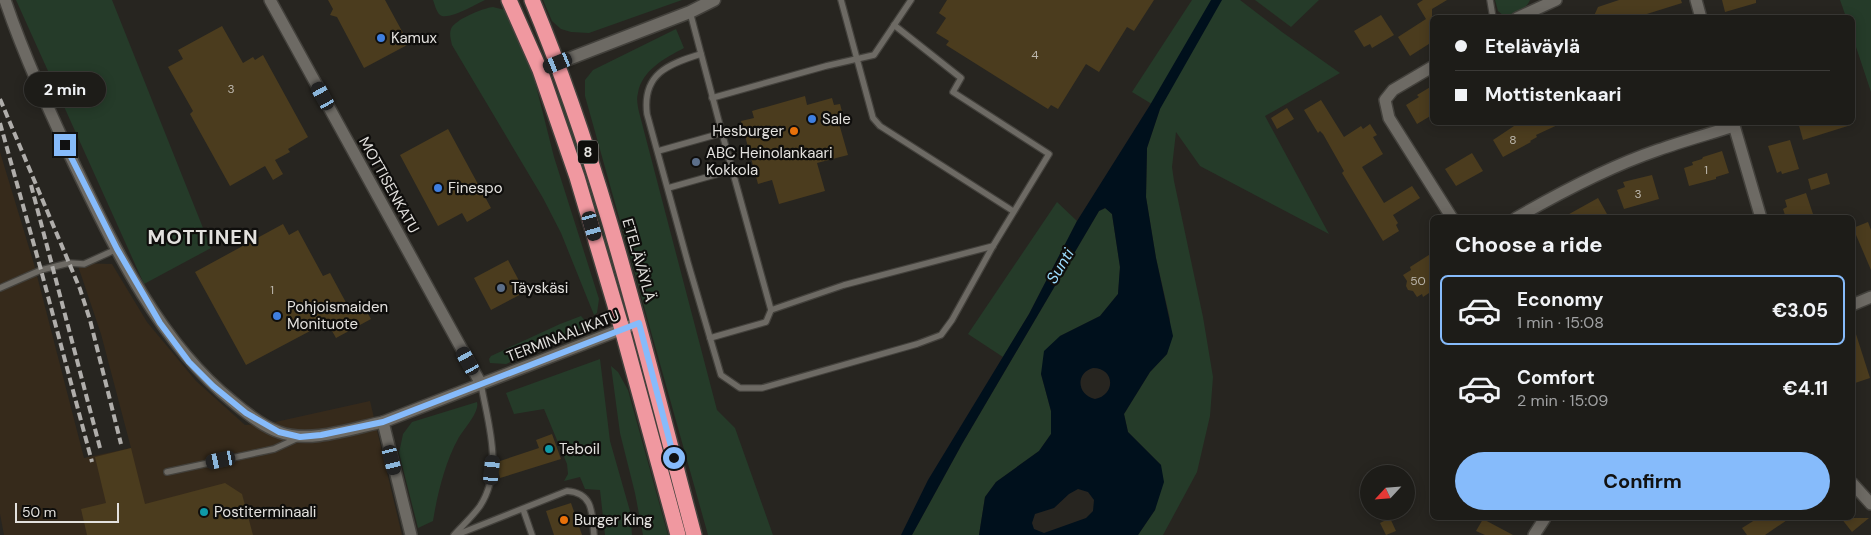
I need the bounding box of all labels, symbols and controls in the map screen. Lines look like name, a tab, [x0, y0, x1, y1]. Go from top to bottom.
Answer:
place label: Kamux	[391, 28, 438, 48]
marker: Kamux	[375, 32, 387, 44]
text: Eteläväylä	[1485, 34, 1580, 59]
house number: 4	[1031, 47, 1039, 63]
car	[541, 50, 574, 76]
callout: 2 min	[24, 72, 106, 108]
text: 2 min	[44, 79, 86, 100]
car	[309, 79, 336, 113]
house number: 3	[227, 81, 235, 97]
text: Mottistenkaari	[1485, 82, 1622, 107]
place label: Sale	[822, 109, 851, 129]
marker: Sale	[806, 113, 818, 125]
place label: Hesburger	[712, 121, 784, 141]
marker: Hesburger	[788, 125, 800, 137]
house number: 8	[1509, 132, 1517, 148]
street label: MOTTISENKATU	[354, 133, 424, 237]
route end	[54, 134, 76, 156]
road number: 8	[578, 140, 598, 163]
place label: ABC Heinolankaari Kokkola	[706, 143, 833, 180]
marker: ABC Heinolankaari Kokkola	[690, 156, 702, 168]
house number: 1	[1704, 162, 1708, 178]
place label: Finespo	[448, 178, 503, 198]
marker: Finespo	[432, 182, 444, 194]
house number: 3	[1634, 186, 1642, 202]
car	[580, 210, 603, 242]
street label: ETELÄVÄYLÄ	[618, 216, 660, 304]
district label: MOTTINEN	[147, 224, 259, 250]
text: Choose a ride	[1455, 230, 1603, 259]
water label: Sunti	[1041, 243, 1079, 288]
house number: 50	[1410, 273, 1426, 289]
place label: Täyskäsi	[511, 278, 568, 298]
house number: 1	[270, 282, 274, 298]
marker: Täyskäsi	[495, 282, 507, 294]
text: Economy	[1517, 287, 1604, 312]
icon: car	[1457, 288, 1502, 333]
place label: Pohjoismaiden Monituote	[287, 297, 388, 334]
text: €3.05	[1772, 298, 1828, 323]
street label: TERMINAALIKATU	[504, 305, 622, 367]
marker: Pohjoismaiden Monituote	[271, 310, 283, 322]
text: 1 min · 15:08	[1517, 312, 1604, 333]
car	[454, 344, 481, 378]
text: Comfort	[1517, 365, 1595, 390]
icon: car	[1457, 366, 1502, 411]
text: €4.11	[1783, 376, 1828, 401]
text: 2 min · 15:09	[1517, 390, 1608, 411]
place label: Teboil	[559, 439, 600, 459]
marker: Teboil	[543, 443, 555, 455]
car	[381, 444, 402, 476]
route start	[663, 447, 685, 469]
car	[204, 450, 237, 470]
button: Confirm	[1455, 452, 1830, 510]
car	[482, 454, 501, 486]
north arrow	[1360, 465, 1415, 520]
map controls	[1360, 465, 1415, 520]
scale bar	[15, 500, 119, 523]
place label: Postiterminaali	[214, 502, 316, 522]
text: 50 m	[22, 503, 56, 521]
marker: Postiterminaali	[198, 506, 210, 518]
place label: Burger King	[574, 510, 652, 530]
marker: Burger King	[558, 514, 570, 526]

